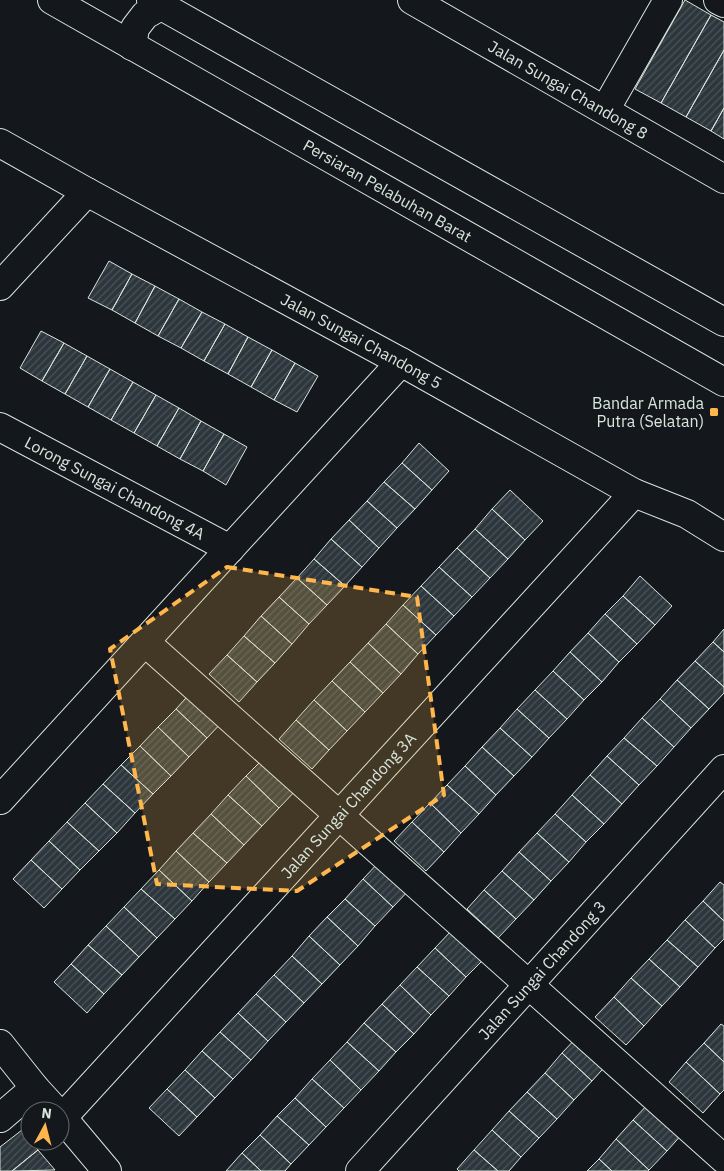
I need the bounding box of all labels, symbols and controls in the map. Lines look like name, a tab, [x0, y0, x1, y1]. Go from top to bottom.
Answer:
street label: Jalan Sungai Chandong 8	[485, 36, 651, 143]
street label: Persiaran Pelabuhan Barat	[300, 135, 475, 247]
street label: Jalan Sungai Chandong 5	[277, 289, 445, 393]
place label: Bandar Armada Putra (Selatan)	[592, 393, 704, 431]
marker: Bandar Armada Putra (Selatan)	[708, 406, 720, 418]
street label: Lorong Sungai Chandong 4A	[21, 432, 208, 544]
street label: Jalan Sungai Chandong 3A	[276, 728, 420, 882]
street label: Jalan Sungai Chandong 3	[474, 896, 610, 1044]
north arrow	[20, 1101, 70, 1151]
text: N	[40, 1104, 53, 1123]

